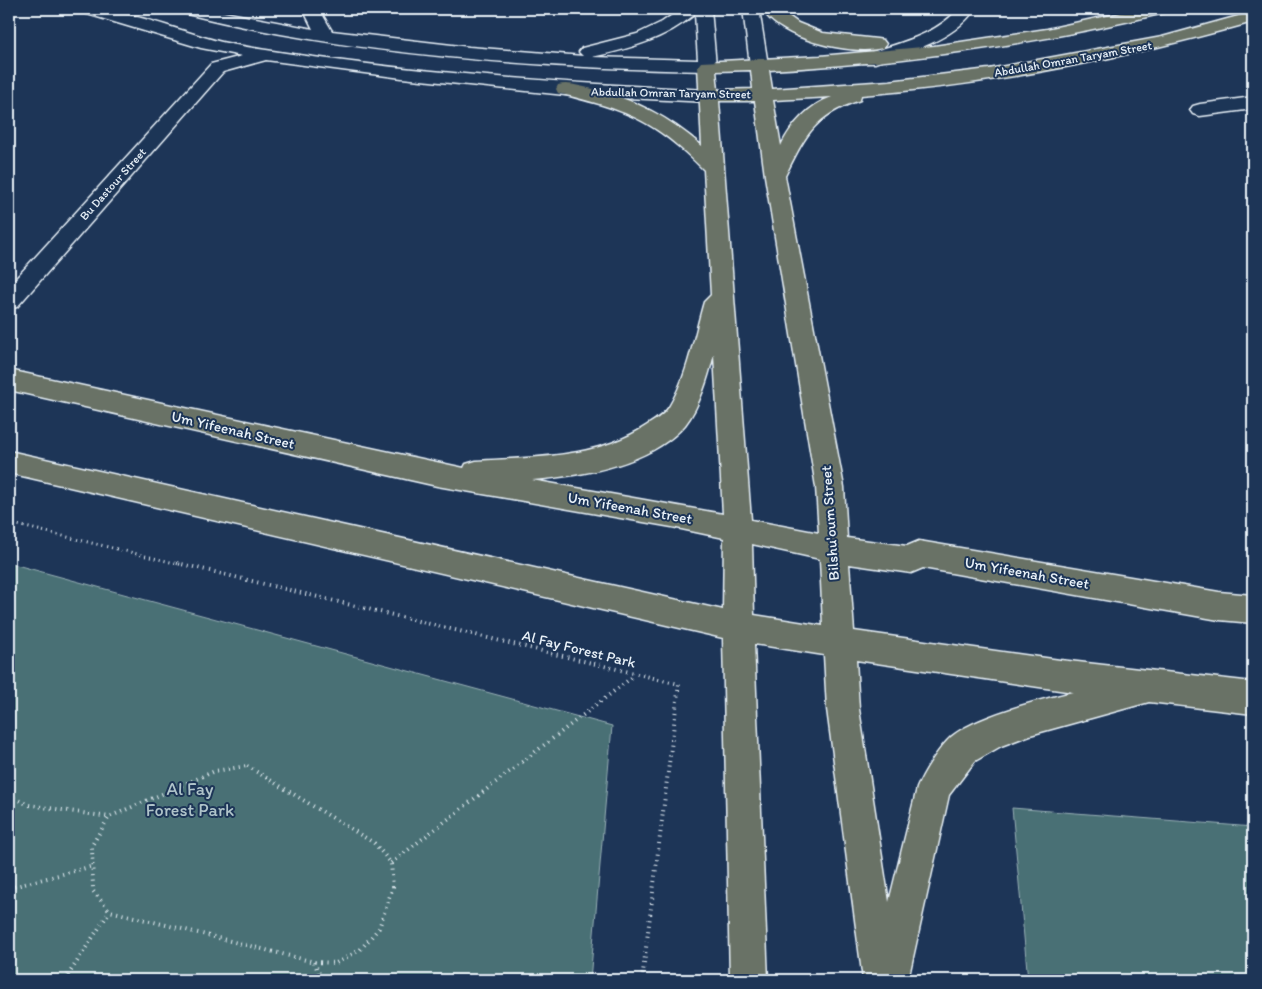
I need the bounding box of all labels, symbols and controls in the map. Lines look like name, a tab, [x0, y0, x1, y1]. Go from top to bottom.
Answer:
street label: Abdullah Omran Taryam Street	[993, 38, 1153, 80]
street label: Abdullah Omran Taryam Street	[591, 85, 752, 101]
street label: Bu Dastour Street	[77, 145, 149, 223]
street label: Um Yifeenah Street	[170, 407, 297, 453]
street label: Bilshu'oum Street	[817, 464, 843, 581]
street label: Um Yifeenah Street	[566, 488, 694, 528]
street label: Um Yifeenah Street	[963, 553, 1091, 593]
street label: Al Fay Forest Park	[520, 626, 638, 672]
park label: Al Fay Forest Park	[146, 778, 234, 821]

